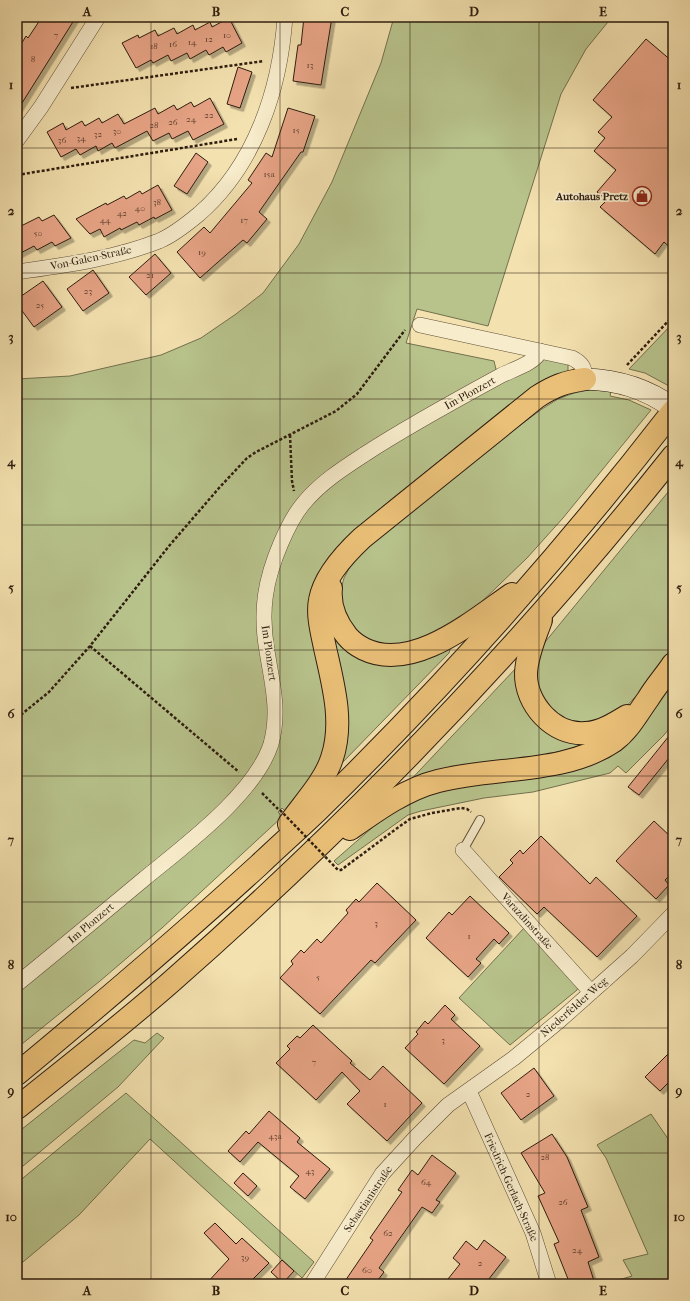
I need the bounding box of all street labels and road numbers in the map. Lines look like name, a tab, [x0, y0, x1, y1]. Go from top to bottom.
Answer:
street label: Von-Galen-Straße	[48, 243, 133, 273]
street label: Im Plonzert	[442, 374, 498, 412]
street label: Im Plonzert	[259, 624, 279, 682]
street label: Varazdinstraße	[498, 890, 556, 952]
street label: Im Plonzert	[65, 900, 117, 946]
street label: Niederfelder Weg	[538, 974, 610, 1040]
street label: Friedrich-Gerlach-Straße	[481, 1131, 541, 1244]
street label: Sebastianistraße	[341, 1163, 395, 1235]

